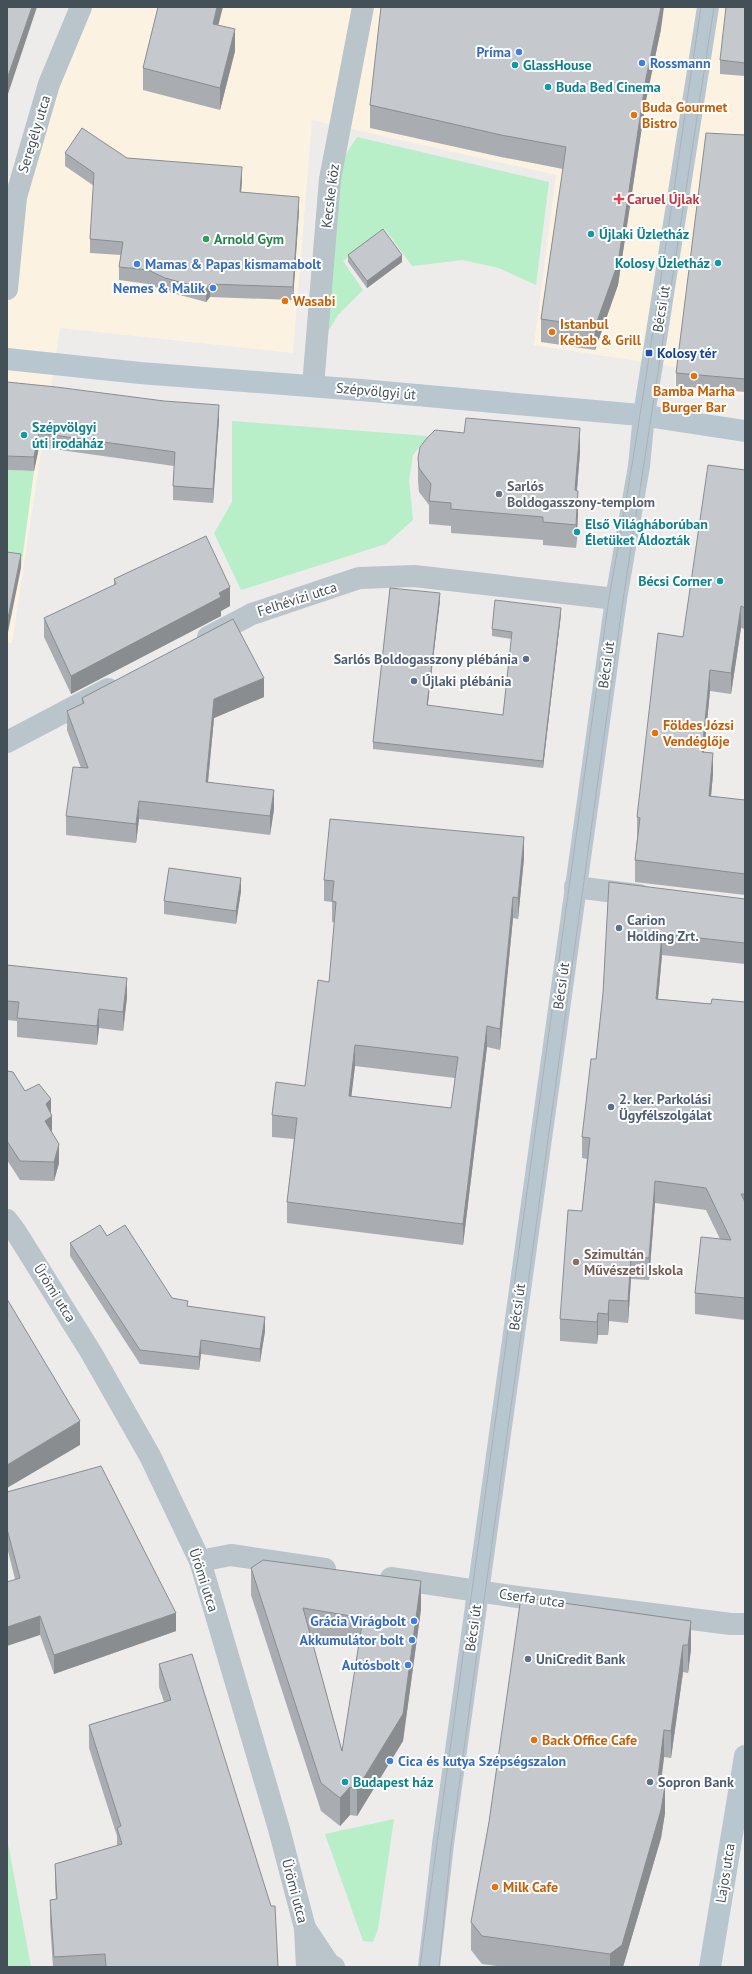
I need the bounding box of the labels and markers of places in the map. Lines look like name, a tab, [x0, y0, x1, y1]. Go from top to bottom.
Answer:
place label: Príma	[477, 43, 511, 61]
marker: Príma	[514, 47, 524, 57]
place label: Rossmann	[650, 54, 711, 72]
place label: GlassHouse	[523, 56, 592, 74]
marker: Rossmann	[637, 58, 647, 68]
marker: GlassHouse	[510, 60, 520, 70]
place label: Buda Bed Cinema	[556, 78, 661, 96]
marker: Buda Bed Cinema	[543, 82, 553, 92]
place label: Buda Gourmet Bistro	[642, 98, 728, 132]
marker: Buda Gourmet Bistro	[629, 110, 639, 120]
place label: Caruel Újlak	[627, 190, 699, 208]
marker: Caruel Újlak	[614, 194, 624, 204]
place label: Újlaki Üzletház	[599, 225, 689, 243]
marker: Újlaki Üzletház	[586, 229, 596, 239]
place label: Arnold Gym	[214, 230, 284, 248]
marker: Arnold Gym	[201, 234, 211, 244]
place label: Kolosy Üzletház	[615, 254, 710, 272]
place label: Mamas & Papas kismamabolt	[145, 255, 321, 273]
marker: Kolosy Üzletház	[713, 258, 723, 268]
marker: Mamas & Papas kismamabolt	[132, 259, 142, 269]
place label: Nemes & Malik	[113, 279, 205, 297]
marker: Nemes & Malik	[208, 283, 218, 293]
place label: Wasabi	[293, 292, 336, 310]
marker: Wasabi	[280, 296, 290, 306]
place label: Istanbul Kebab & Grill	[560, 315, 642, 349]
marker: Istanbul Kebab & Grill	[547, 327, 557, 337]
place label: Kolosy tér	[657, 344, 717, 362]
marker: Kolosy tér	[644, 348, 654, 358]
marker: Bamba Marha Burger Bar	[689, 371, 699, 381]
place label: Bamba Marha Burger Bar	[653, 382, 735, 416]
place label: Szépvölgyi úti irodaház	[32, 418, 103, 452]
marker: Szépvölgyi úti irodaház	[19, 430, 29, 440]
place label: Sarlós Boldogasszony-templom	[507, 477, 655, 511]
marker: Sarlós Boldogasszony-templom	[494, 489, 504, 499]
place label: Első Világháborúban Életüket Áldozták	[585, 515, 708, 549]
marker: Első Világháborúban Életüket Áldozták	[572, 527, 582, 537]
place label: Bécsi Corner	[638, 572, 712, 590]
marker: Bécsi Corner	[715, 576, 725, 586]
place label: Sarlós Boldogasszony plébánia	[334, 650, 518, 668]
marker: Sarlós Boldogasszony plébánia	[521, 654, 531, 664]
place label: Újlaki plébánia	[422, 672, 511, 690]
marker: Újlaki plébánia	[409, 676, 419, 686]
place label: Földes Józsi Vendéglője	[662, 716, 734, 750]
marker: Földes Józsi Vendéglője	[650, 728, 660, 738]
place label: Carion Holding Zrt.	[627, 911, 699, 945]
marker: Carion Holding Zrt.	[614, 923, 624, 933]
place label: 2. ker. Parkolási Ügyfélszolgálat	[619, 1090, 712, 1124]
marker: 2. ker. Parkolási Ügyfélszolgálat	[606, 1102, 616, 1112]
place label: Szimultán Művészeti Iskola	[584, 1245, 683, 1279]
marker: Szimultán Művészeti Iskola	[571, 1257, 581, 1267]
place label: Grácia Virágbolt	[310, 1612, 406, 1630]
marker: Grácia Virágbolt	[409, 1616, 419, 1626]
place label: Akkumulátor bolt	[300, 1631, 404, 1649]
marker: Akkumulátor bolt	[407, 1635, 417, 1645]
place label: UniCredit Bank	[536, 1650, 625, 1668]
marker: UniCredit Bank	[523, 1654, 533, 1664]
place label: Autósbolt	[342, 1656, 400, 1674]
marker: Autósbolt	[403, 1660, 413, 1670]
place label: Back Office Cafe	[542, 1731, 637, 1749]
marker: Back Office Cafe	[529, 1735, 539, 1745]
place label: Cica és kutya Szépségszalon	[398, 1752, 566, 1770]
marker: Cica és kutya Szépségszalon	[385, 1756, 395, 1766]
place label: Budapest ház	[353, 1773, 433, 1791]
place label: Sopron Bank	[658, 1773, 734, 1791]
marker: Budapest ház	[340, 1777, 350, 1787]
marker: Sopron Bank	[645, 1777, 655, 1787]
place label: Milk Cafe	[503, 1878, 558, 1896]
marker: Milk Cafe	[490, 1882, 500, 1892]

